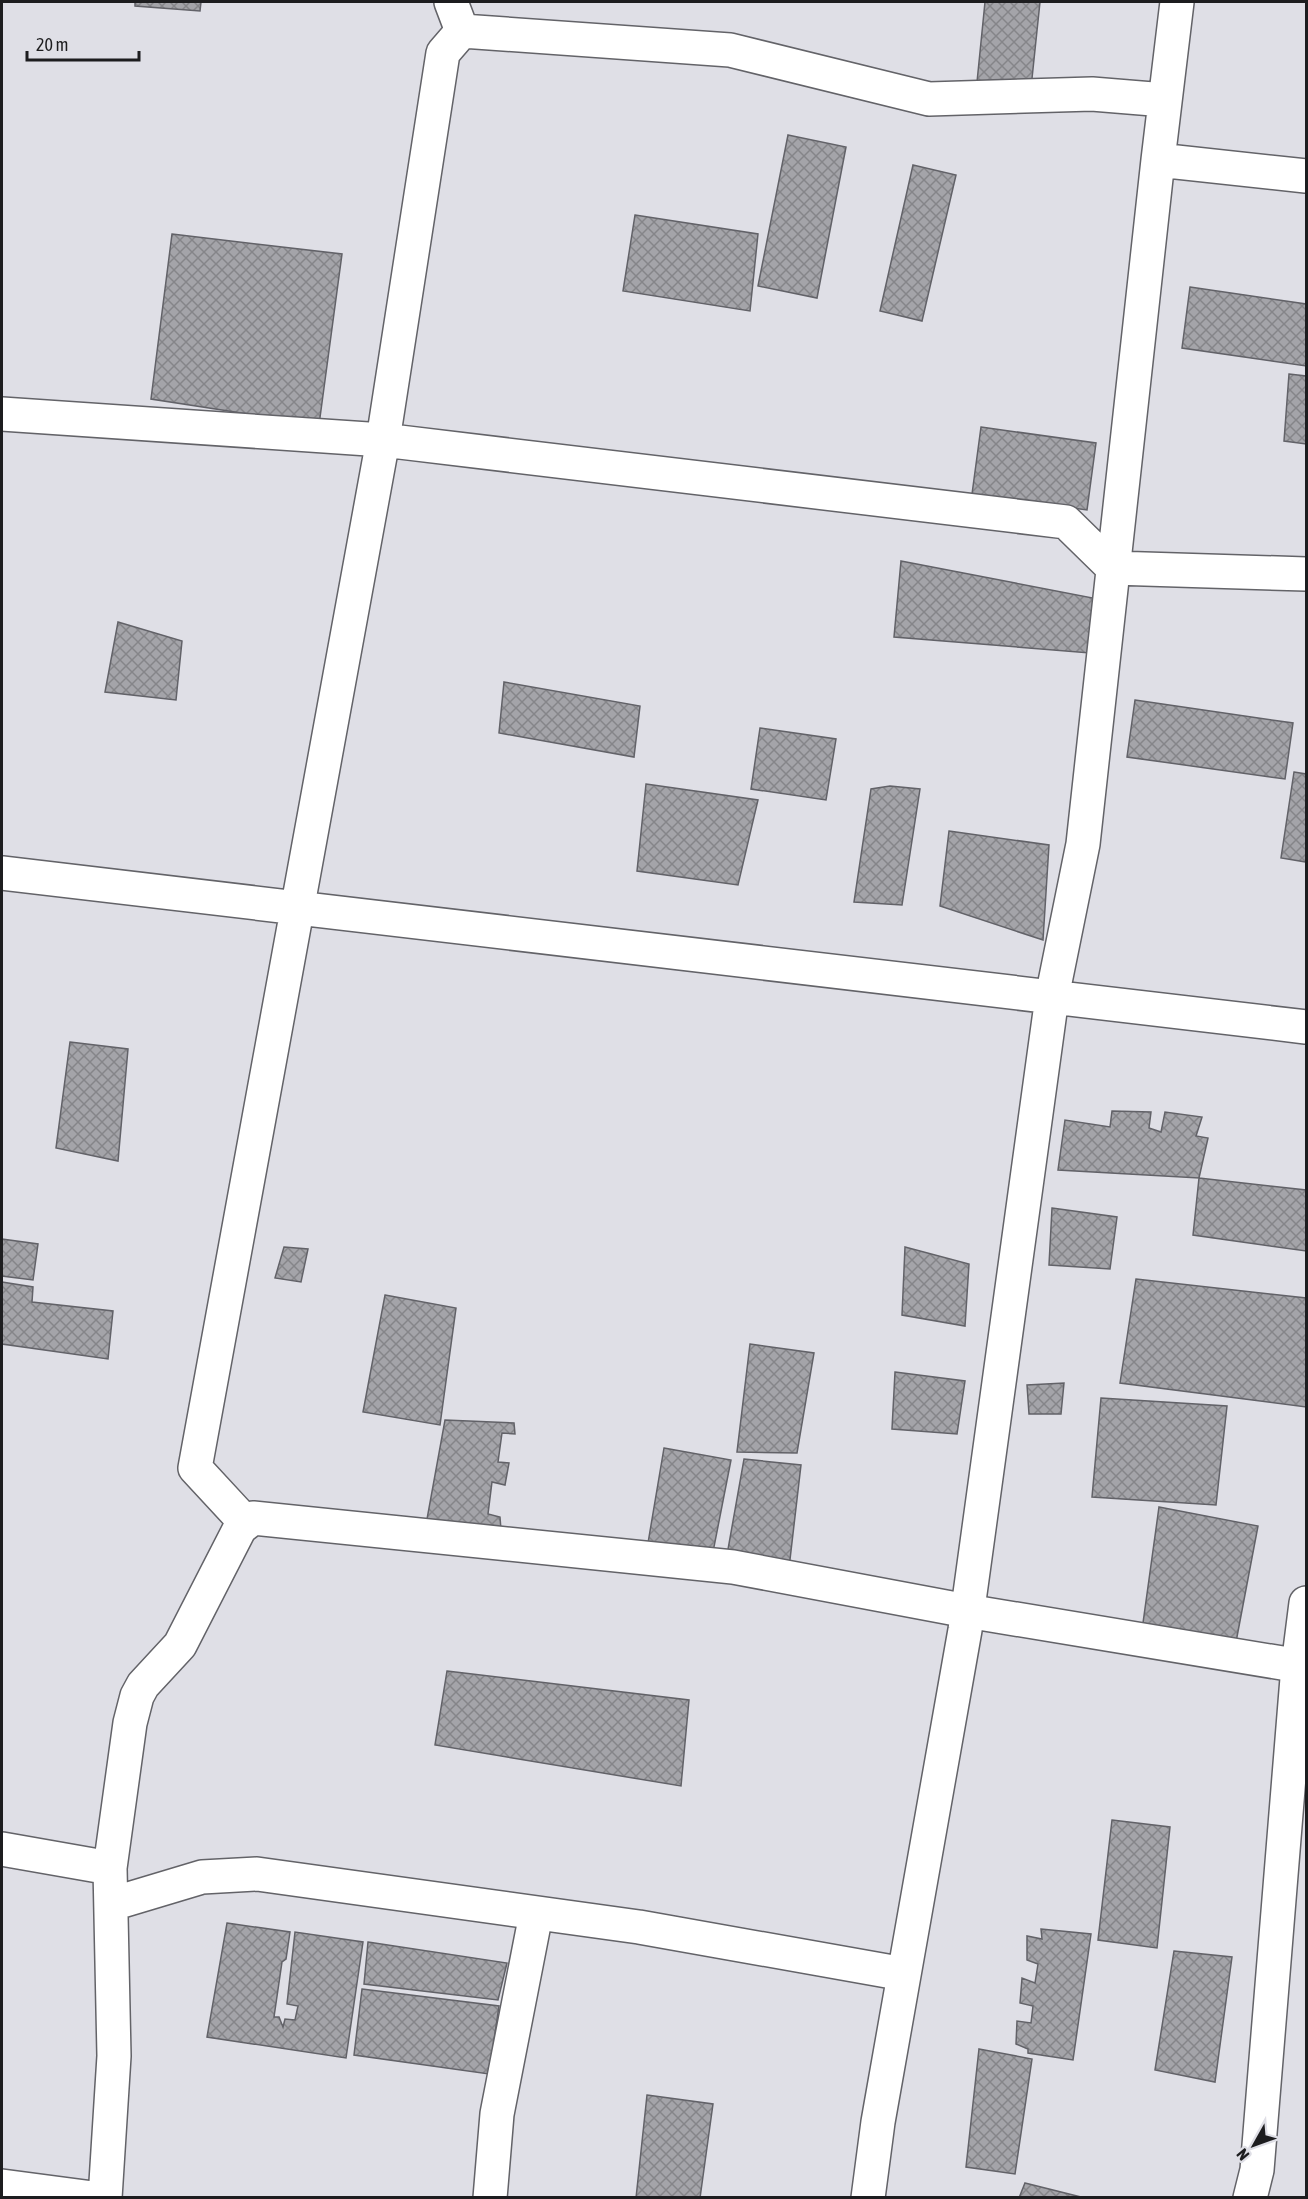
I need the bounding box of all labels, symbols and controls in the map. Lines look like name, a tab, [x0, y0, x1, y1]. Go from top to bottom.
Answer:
scale bar	[27, 24, 140, 62]
text: 20 m	[36, 34, 68, 55]
north arrow	[1224, 2115, 1284, 2175]
text: N	[1233, 2145, 1252, 2164]

